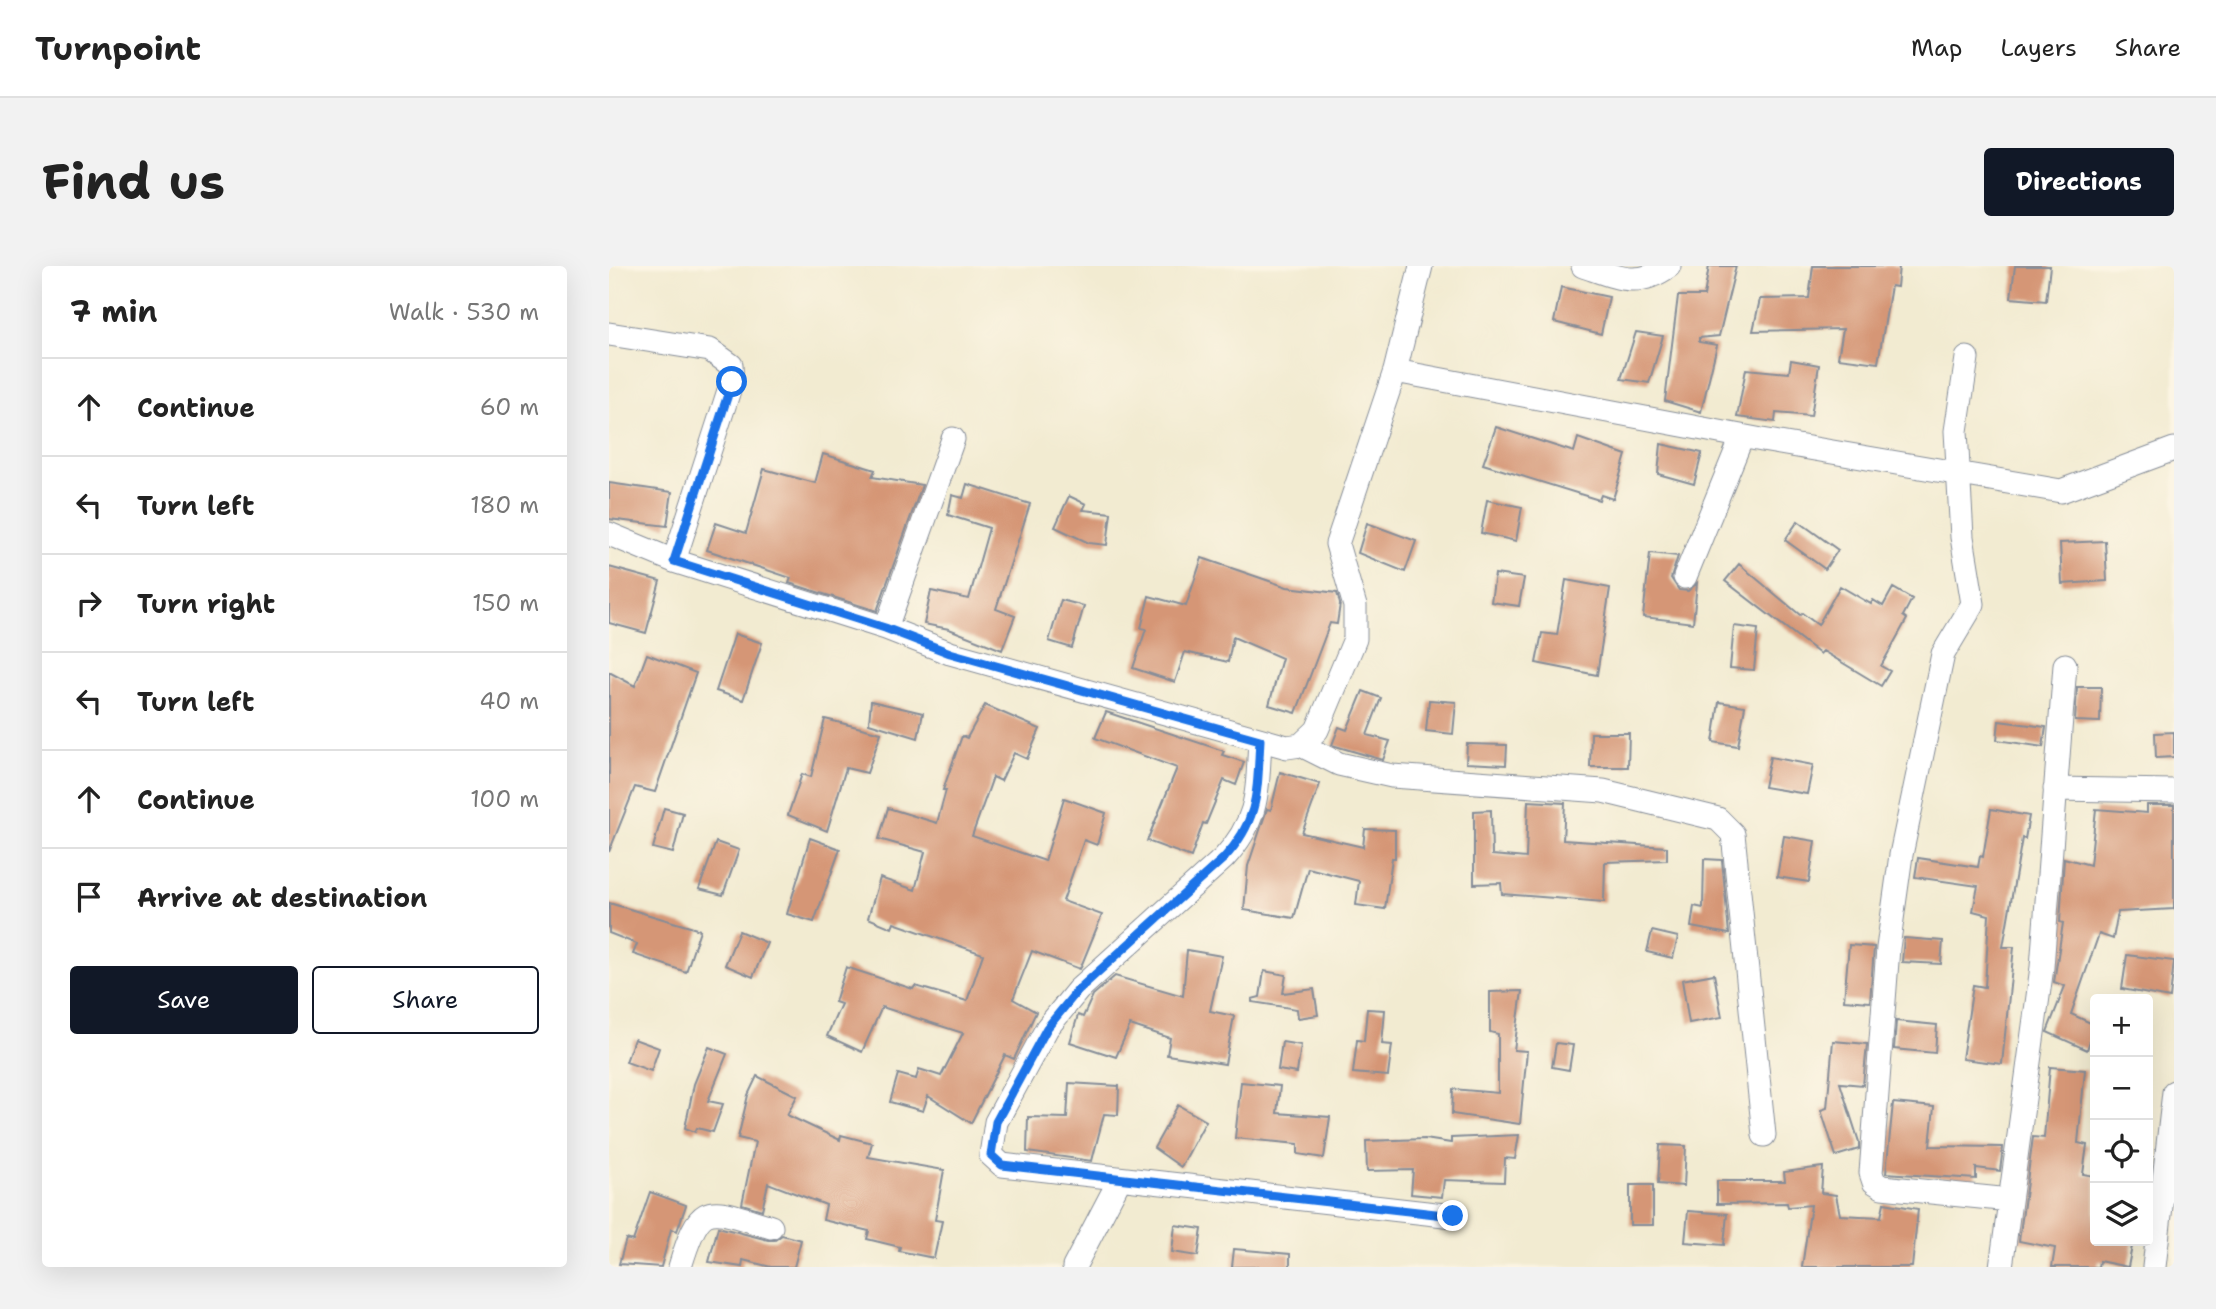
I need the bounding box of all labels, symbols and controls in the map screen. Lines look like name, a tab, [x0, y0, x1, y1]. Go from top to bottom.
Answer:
text: Turnpoint	[35, 26, 201, 71]
text: Map	[1911, 32, 1962, 64]
text: Layers	[2000, 32, 2077, 64]
text: Share	[2115, 32, 2181, 64]
button: Directions	[1984, 148, 2174, 216]
text: Find us	[42, 149, 225, 215]
text: 7 min	[70, 291, 157, 332]
text: Walk · 530 m	[389, 297, 539, 327]
route start	[716, 366, 747, 397]
icon: ahead	[70, 388, 108, 426]
text: Continue	[137, 390, 255, 425]
text: 60 m	[480, 392, 539, 422]
icon: left	[70, 486, 108, 524]
text: Turn left	[137, 488, 254, 523]
text: 180 m	[470, 490, 539, 520]
icon: right	[70, 584, 108, 622]
text: Turn right	[137, 586, 275, 621]
text: 150 m	[472, 588, 539, 618]
icon: left	[70, 682, 108, 720]
text: Turn left	[137, 684, 254, 719]
text: 40 m	[479, 686, 539, 716]
icon: ahead	[70, 780, 108, 818]
text: Continue	[137, 782, 255, 817]
text: 100 m	[470, 784, 539, 814]
icon: arrive	[70, 878, 108, 916]
text: Arrive at destination	[137, 880, 427, 915]
button: Save	[70, 966, 298, 1034]
button: Share	[312, 966, 539, 1034]
map controls	[2090, 994, 2153, 1246]
button: +	[2090, 994, 2153, 1057]
button: −	[2090, 1057, 2153, 1120]
button: locate	[2090, 1120, 2153, 1183]
button: layers	[2090, 1183, 2153, 1246]
route end	[1437, 1200, 1468, 1231]

